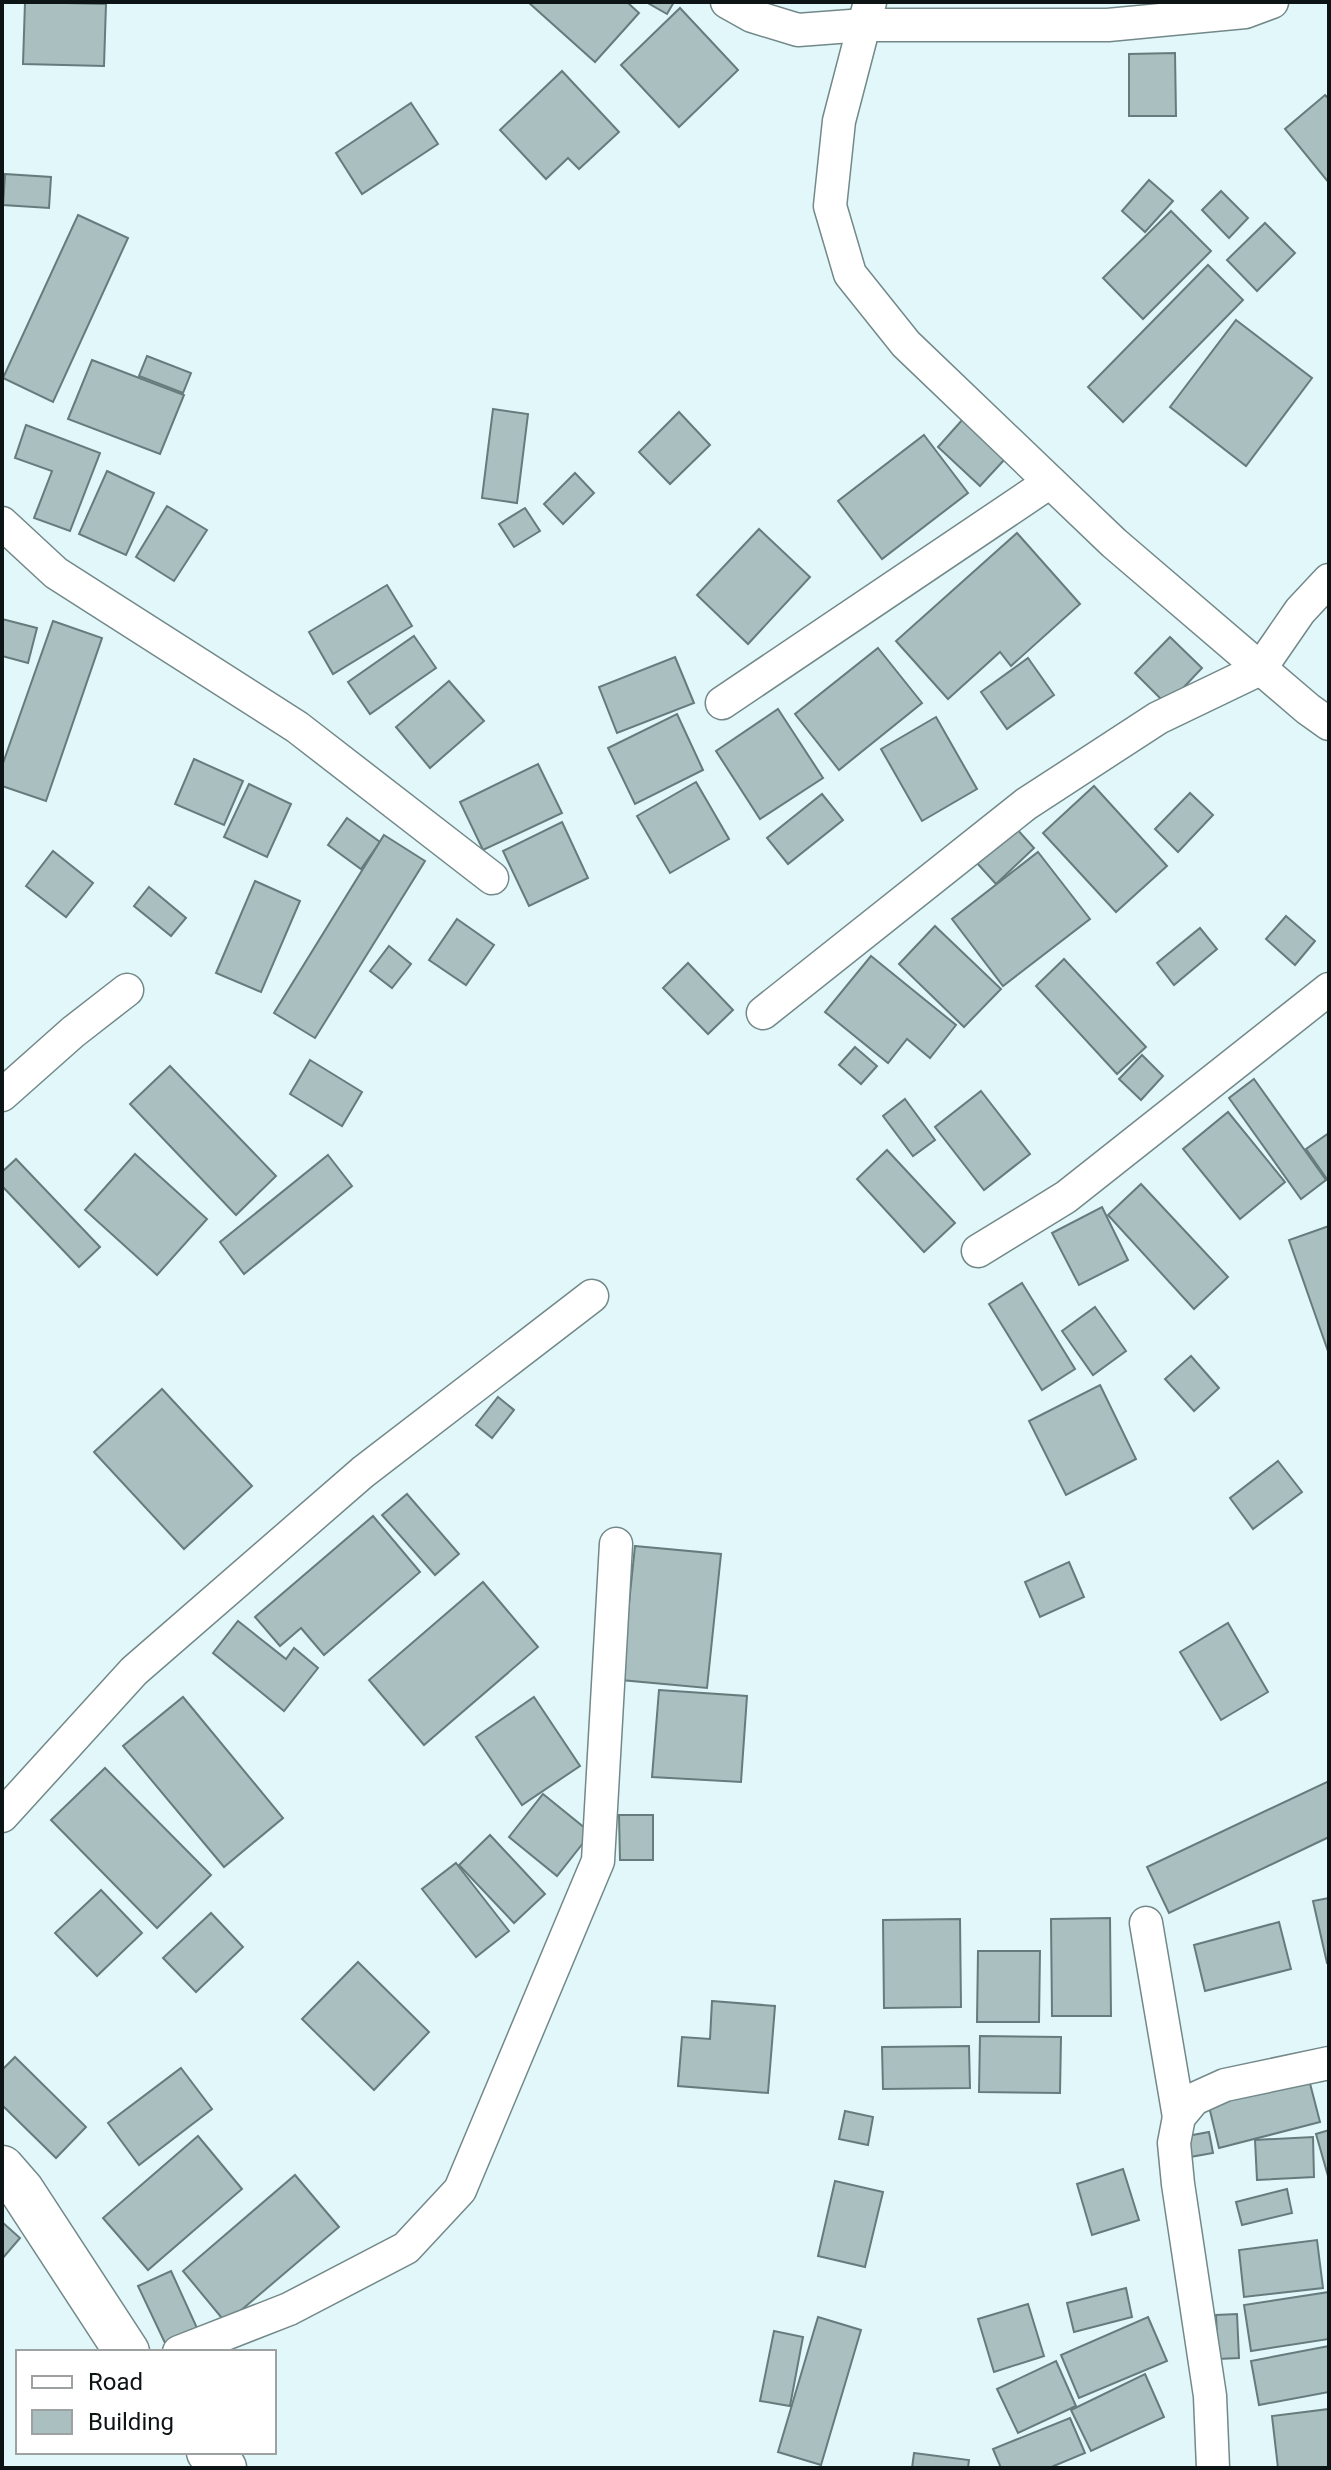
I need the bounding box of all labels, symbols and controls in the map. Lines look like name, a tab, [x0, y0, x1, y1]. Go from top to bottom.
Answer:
legend	[16, 2350, 276, 2454]
text: Road	[88, 2368, 143, 2396]
text: Building	[88, 2408, 174, 2436]

